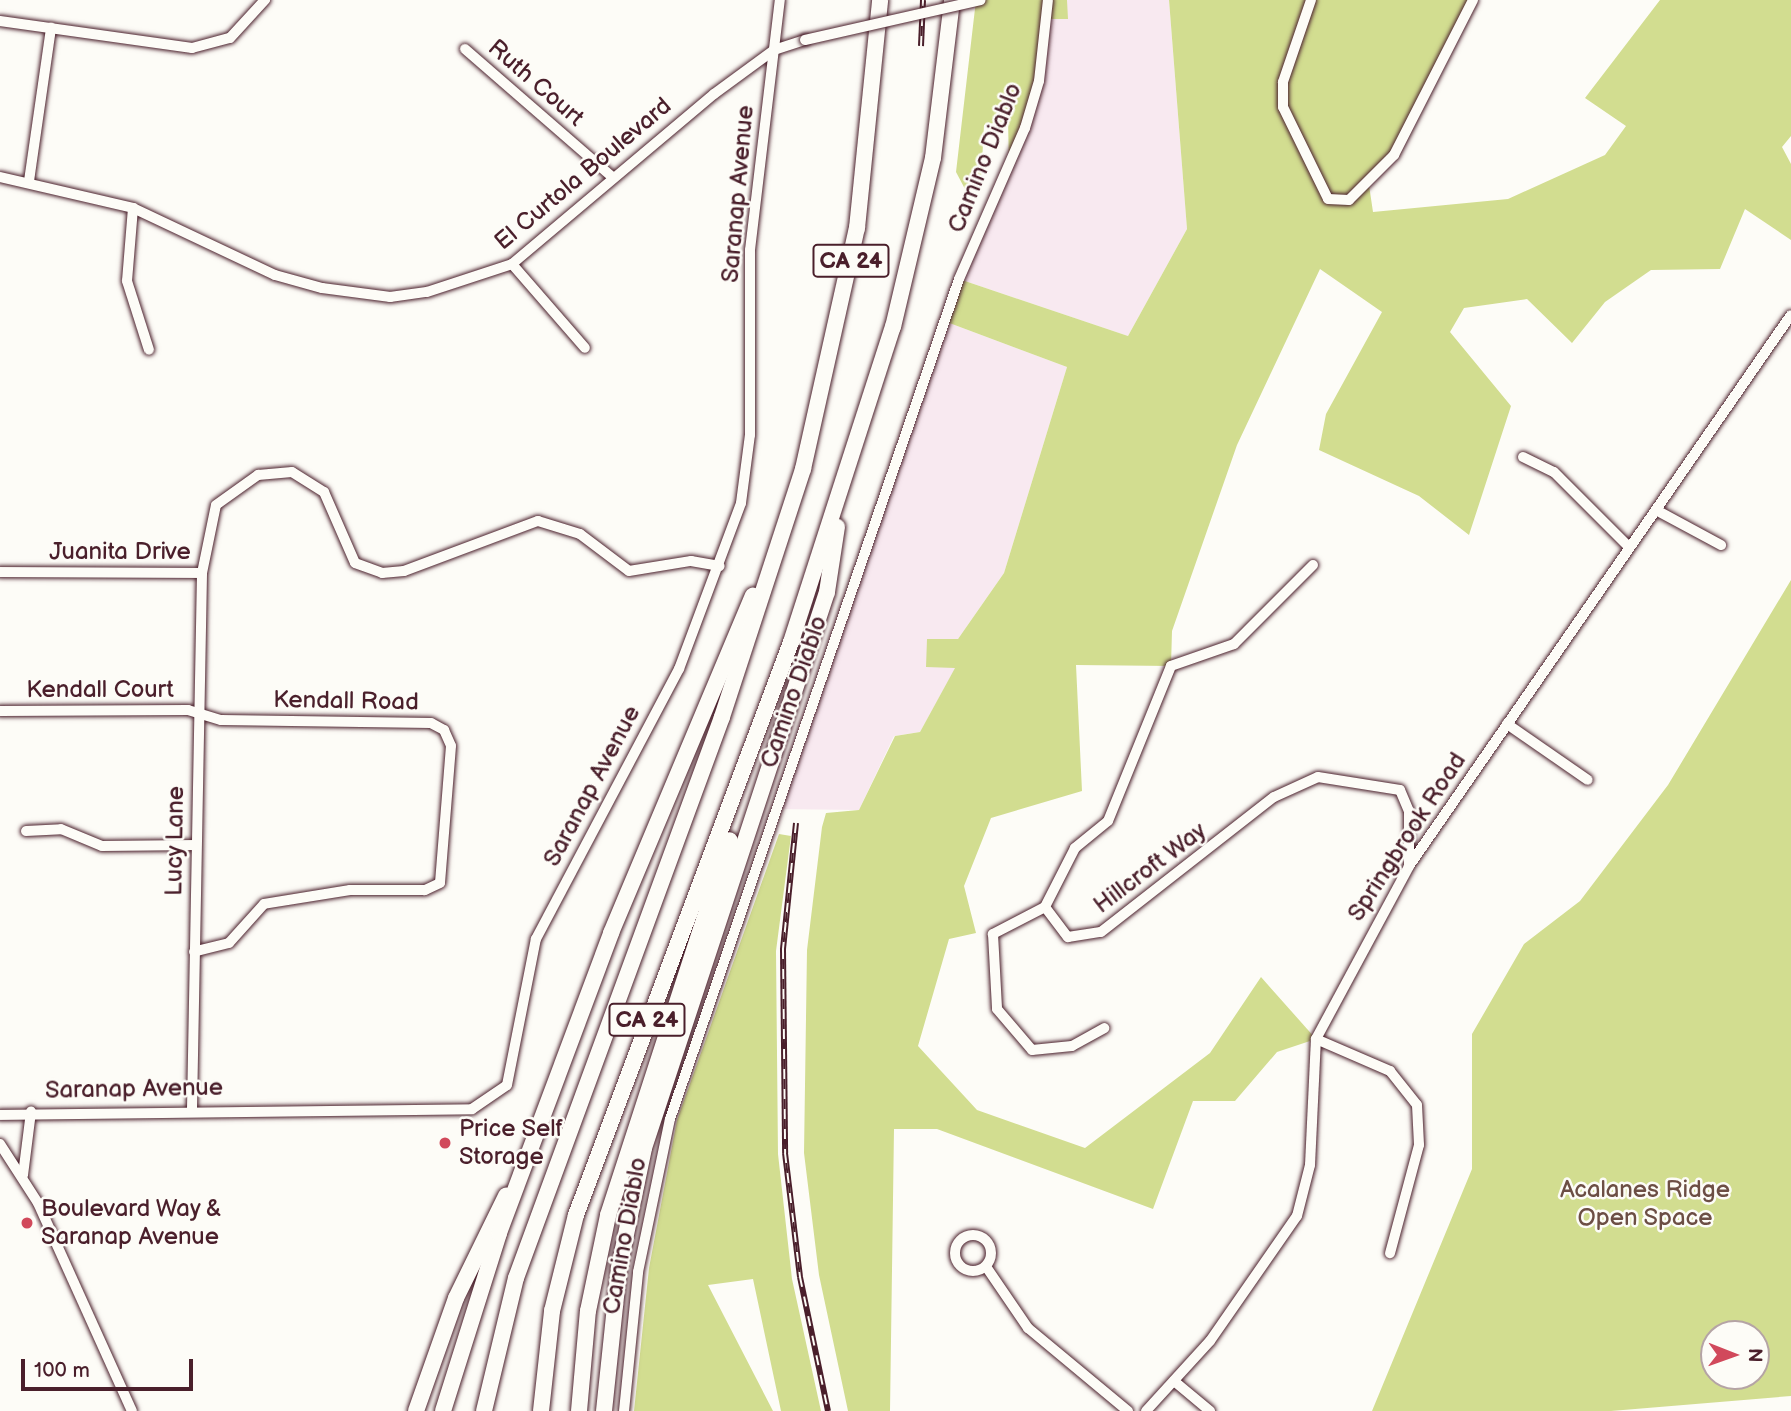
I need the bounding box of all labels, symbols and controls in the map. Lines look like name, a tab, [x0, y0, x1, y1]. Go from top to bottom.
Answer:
street label: Ruth Court	[482, 34, 590, 132]
street label: Camino Diablo	[942, 79, 1028, 237]
street label: El Curtola Boulevard	[489, 92, 677, 256]
street label: Saranap Avenue	[716, 104, 760, 284]
road number: CA 24	[811, 242, 891, 280]
street label: Juanita Drive	[49, 538, 191, 566]
street label: Camino Diablo	[755, 612, 833, 772]
street label: Kendall Court	[26, 676, 174, 704]
street label: Kendall Road	[273, 685, 419, 717]
street label: Saranap Avenue	[538, 701, 646, 871]
street label: Springbrook Road	[1342, 747, 1472, 927]
street label: Lucy Lane	[160, 785, 190, 897]
street label: Hillcroft Way	[1088, 816, 1212, 920]
road number: CA 24	[607, 1001, 687, 1040]
street label: Saranap Avenue	[45, 1073, 223, 1105]
place label: Price Self Storage	[459, 1115, 563, 1171]
marker: Price Self Storage	[437, 1135, 453, 1151]
street label: Camino Diablo	[597, 1155, 653, 1317]
park label: Acalanes Ridge Open Space	[1560, 1176, 1730, 1232]
place label: Boulevard Way & Saranap Avenue	[41, 1195, 224, 1251]
marker: Boulevard Way & Saranap Avenue	[19, 1215, 35, 1231]
north arrow	[1700, 1320, 1770, 1390]
scale bar	[24, 1344, 196, 1388]
text: N	[1743, 1348, 1766, 1363]
text: 100 m	[34, 1358, 90, 1383]

